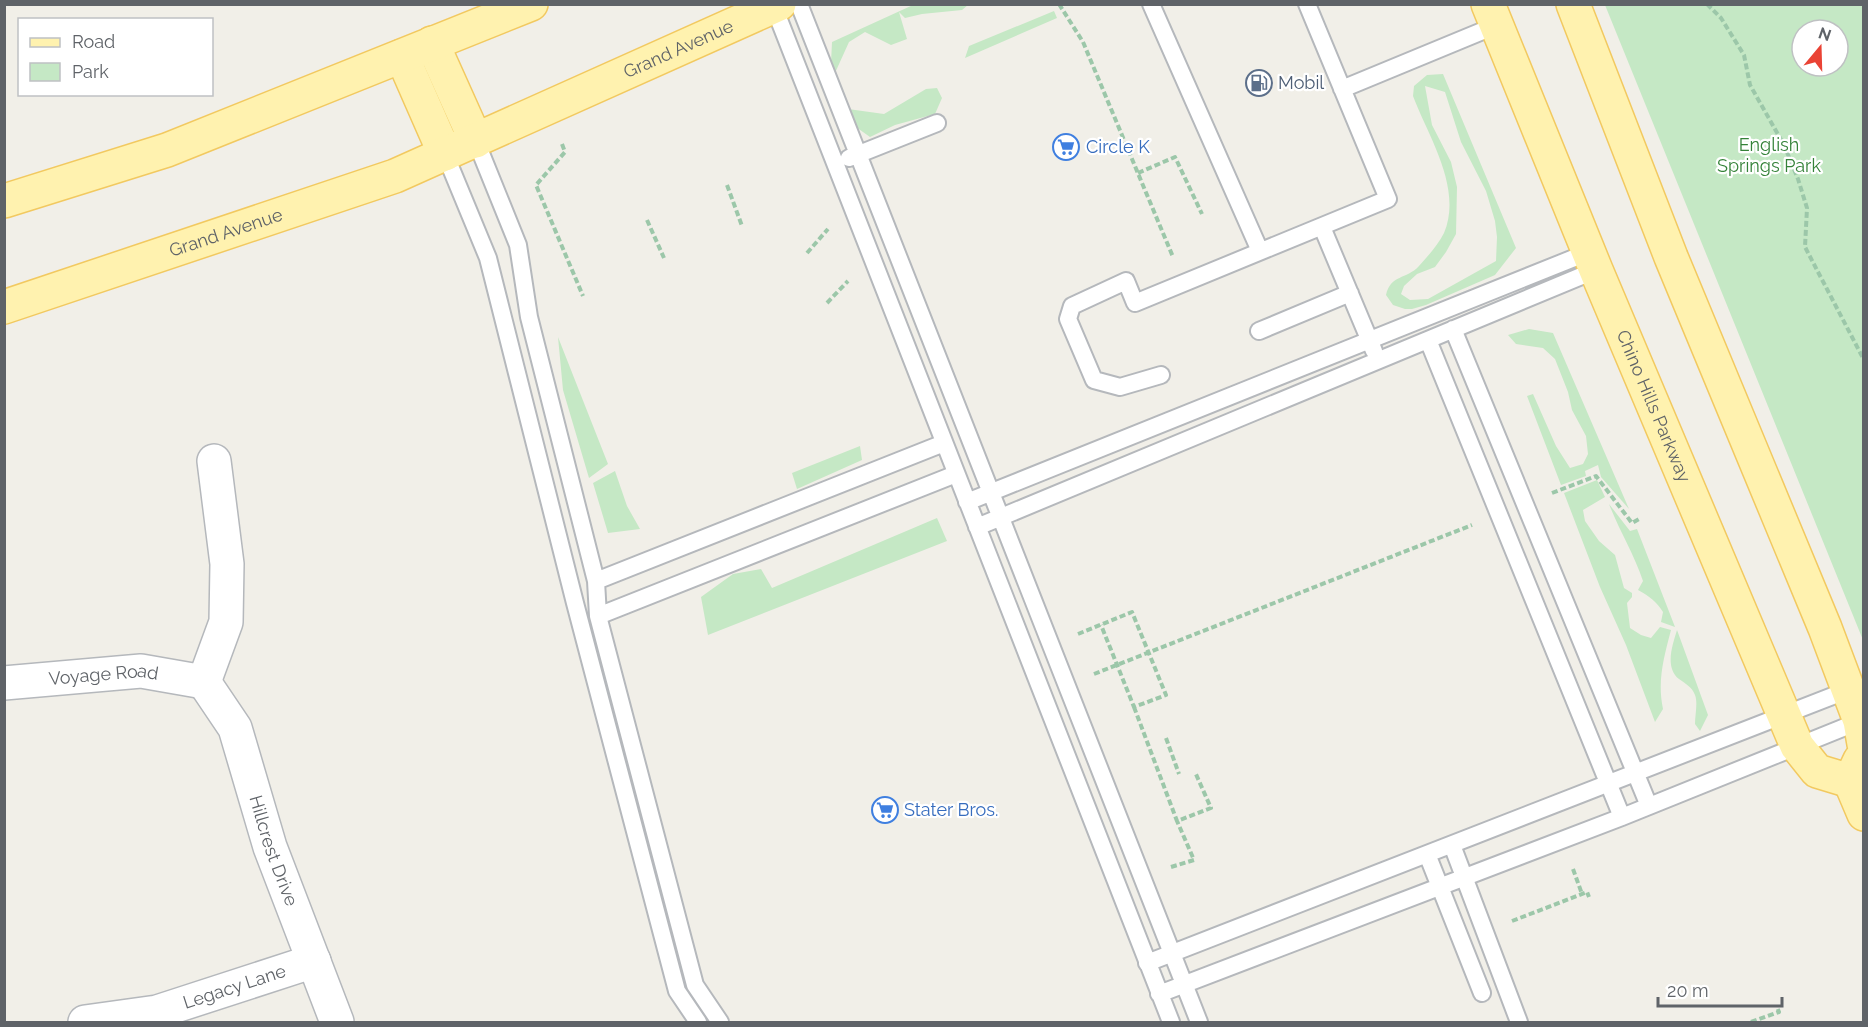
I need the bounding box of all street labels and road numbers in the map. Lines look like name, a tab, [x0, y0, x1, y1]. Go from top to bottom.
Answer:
street label: Grand Avenue	[620, 15, 737, 82]
street label: Grand Avenue	[166, 203, 285, 261]
street label: Chino Hills Parkway	[1613, 327, 1696, 486]
street label: Voyage Road	[48, 660, 160, 689]
street label: Hillcrest Drive	[245, 793, 303, 909]
street label: Legacy Lane	[180, 960, 289, 1013]

